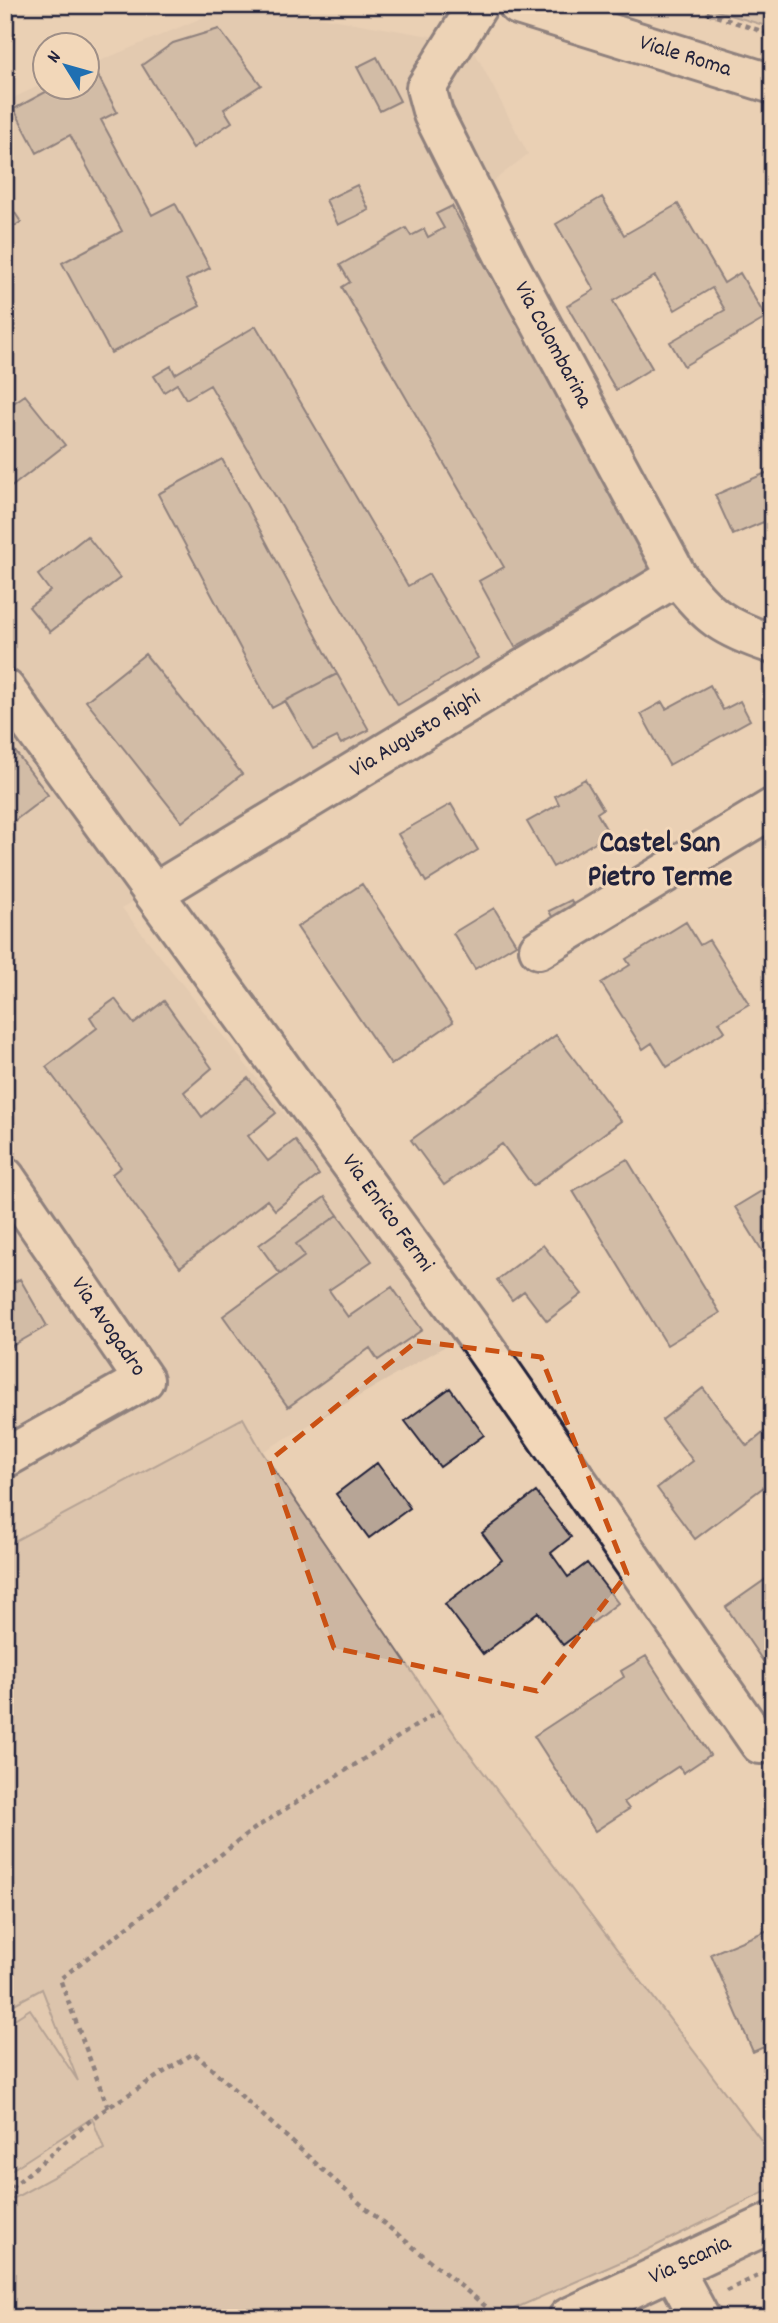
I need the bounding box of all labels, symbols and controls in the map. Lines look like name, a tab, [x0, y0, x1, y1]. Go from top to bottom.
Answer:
street label: Viale Roma	[635, 27, 737, 87]
north arrow	[32, 32, 102, 102]
text: N	[42, 46, 69, 70]
street label: Via Colombarina	[505, 276, 601, 415]
street label: Via Augusto Righi	[344, 682, 487, 787]
district label: Castel San Pietro Terme	[588, 824, 732, 901]
street label: Via Enrico Fermi	[333, 1148, 441, 1279]
street label: Via Avogadro	[62, 1271, 154, 1384]
street label: Via Scania	[644, 2227, 738, 2294]

